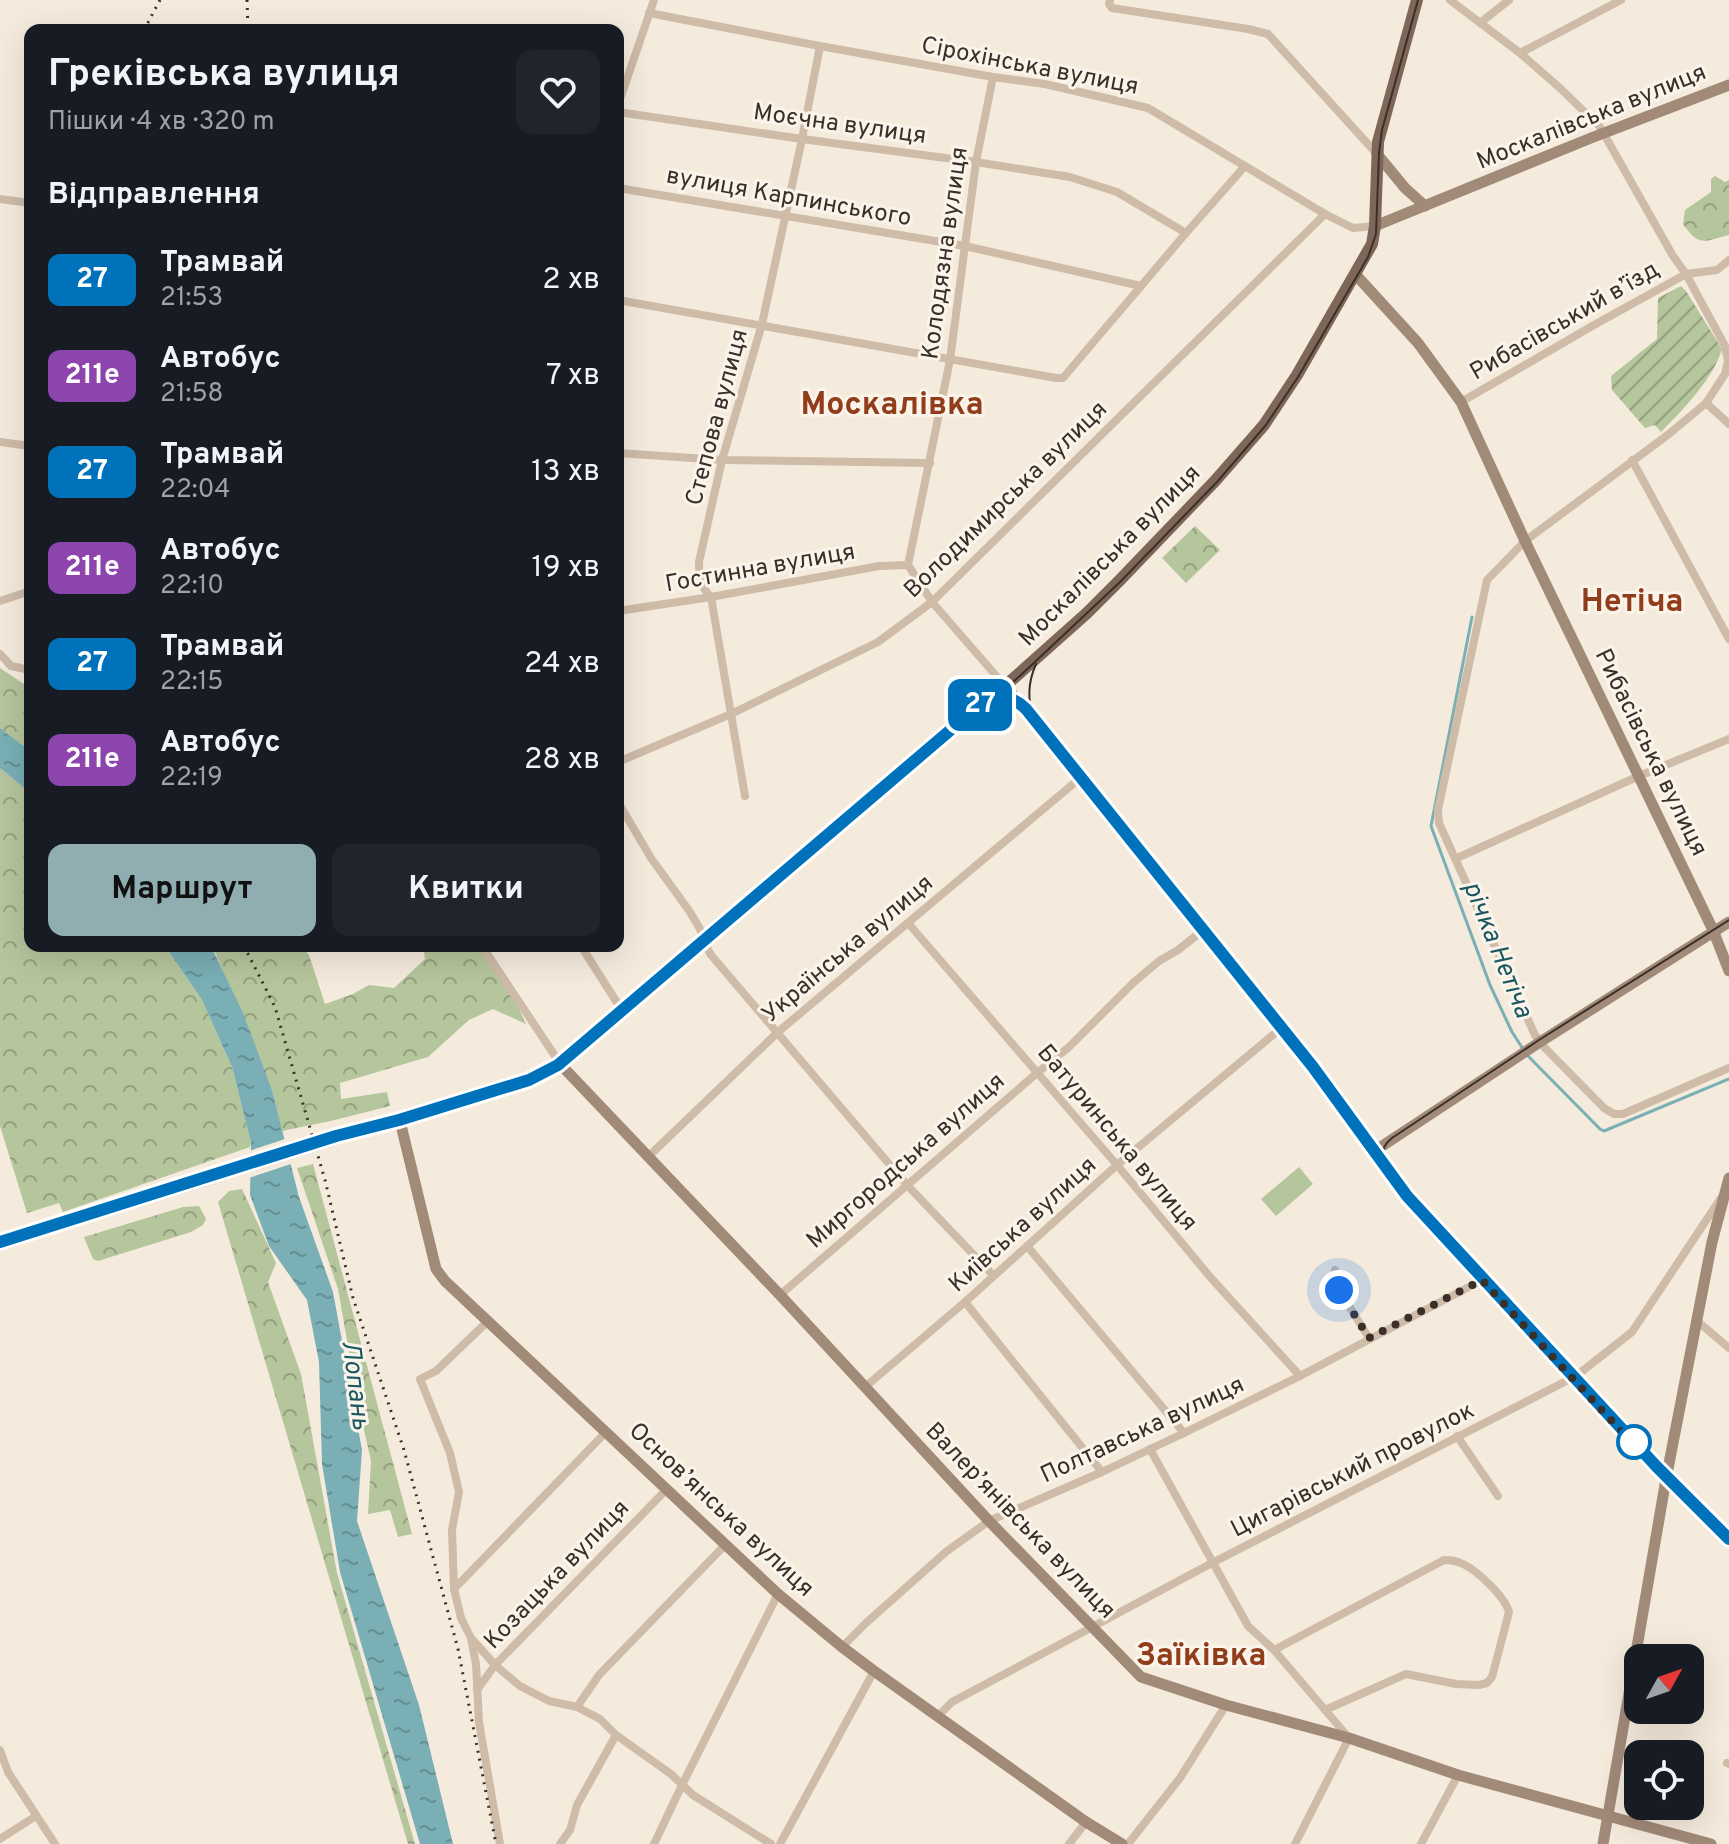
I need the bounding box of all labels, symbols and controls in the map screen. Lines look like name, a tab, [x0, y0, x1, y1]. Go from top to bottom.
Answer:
street label: Сірохінська вулиця	[918, 31, 1141, 103]
button: heart	[516, 50, 600, 134]
text: Греківська вулиця	[48, 51, 400, 100]
street label: Москалівська вулиця	[1473, 58, 1711, 178]
street label: Моєчна вулиця	[751, 98, 928, 152]
text: Пішки · 4 хв · 320 m	[48, 106, 275, 139]
street label: Колодязна вулиця	[916, 145, 976, 361]
street label: вулиця Карпинського	[664, 162, 914, 234]
text: Відправлення	[48, 177, 260, 214]
text: Трамвай	[160, 245, 284, 282]
street label: Рибасівський в’їзд	[1465, 255, 1665, 388]
text: 27	[76, 262, 108, 298]
text: 2 хв	[542, 262, 600, 299]
text: 21:53	[160, 282, 223, 315]
street label: Степова вулиця	[680, 326, 756, 509]
text: Автобус	[160, 341, 281, 378]
text: 211е	[64, 358, 120, 394]
text: 7 хв	[546, 358, 600, 395]
text: 21:58	[160, 378, 224, 411]
district label: Москалівка	[800, 386, 984, 426]
street label: Володимирська вулиця	[898, 395, 1114, 606]
text: Трамвай	[160, 437, 284, 474]
text: 27	[76, 454, 108, 490]
text: 13 хв	[531, 454, 600, 491]
street label: Москалівська вулиця	[1013, 459, 1208, 654]
text: 22:04	[160, 474, 231, 507]
text: Автобус	[160, 533, 281, 570]
street label: Гостинна вулиця	[663, 538, 858, 600]
text: 211е	[64, 550, 120, 586]
text: 19 хв	[531, 550, 600, 587]
text: 22:10	[160, 570, 224, 603]
district label: Нетіча	[1581, 583, 1683, 623]
text: Трамвай	[160, 629, 284, 666]
street label: Рибасівська вулиця	[1587, 644, 1713, 861]
text: 27	[76, 646, 108, 682]
text: 24 хв	[524, 646, 600, 683]
text: 22:15	[160, 666, 224, 699]
line badge: 27	[944, 679, 1016, 731]
text: 27	[964, 687, 996, 723]
text: Автобус	[160, 725, 281, 762]
text: 211е	[64, 742, 120, 778]
text: 28 хв	[524, 742, 600, 779]
text: 22:19	[160, 762, 223, 795]
button: Маршрут	[48, 844, 316, 936]
button: Квитки	[332, 844, 600, 936]
street label: Українська вулиця	[756, 869, 940, 1030]
water label: річка Нетіча	[1454, 877, 1539, 1024]
street label: Батуринська вулиця	[1030, 1039, 1203, 1238]
street label: Миргородська вулиця	[801, 1067, 1012, 1256]
street label: Київська вулиця	[943, 1151, 1104, 1300]
your location	[1319, 1270, 1359, 1310]
water label: Лопань	[333, 1339, 376, 1432]
street label: Полтавська вулиця	[1036, 1370, 1249, 1491]
street label: Цигарівський провулок	[1226, 1396, 1480, 1545]
street label: Основ’янська вулиця	[622, 1417, 820, 1604]
street label: Валер’янівська вулиця	[918, 1417, 1121, 1626]
unlabelled marker	[1617, 1425, 1651, 1459]
street label: Козацька вулиця	[478, 1494, 637, 1657]
district label: Заїківка	[1136, 1637, 1266, 1677]
north arrow	[1624, 1644, 1704, 1724]
map controls	[1624, 1644, 1704, 1820]
button: locate	[1624, 1740, 1704, 1820]

